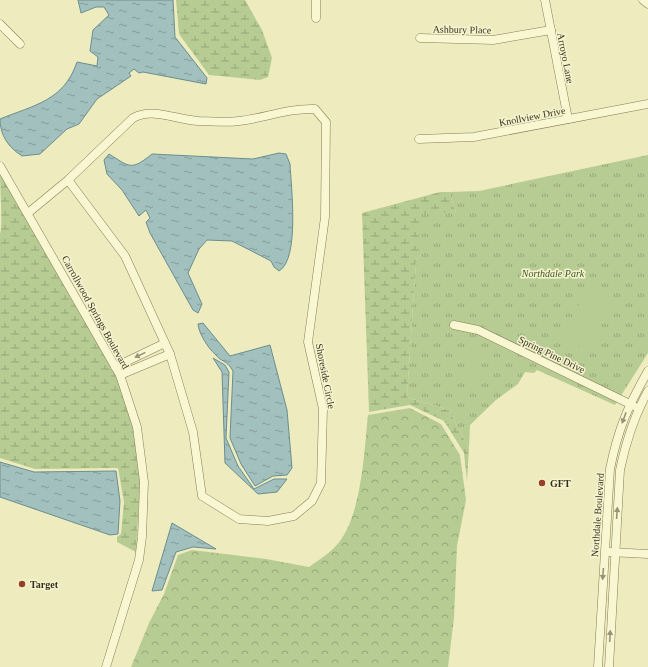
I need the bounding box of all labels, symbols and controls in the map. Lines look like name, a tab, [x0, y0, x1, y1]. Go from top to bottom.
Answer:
street label: Ashbury Place	[433, 23, 492, 36]
street label: Arroyo Lane	[555, 32, 576, 85]
street label: Knollview Drive	[498, 105, 567, 128]
street label: Carrollwood Springs Boulevard	[60, 254, 131, 371]
park label: Northdale Park	[521, 268, 585, 279]
street label: Spring Pine Drive	[517, 334, 587, 375]
street label: Shoreside Circle	[314, 342, 337, 410]
one-way arrow	[135, 352, 146, 358]
one-way arrow	[621, 413, 627, 425]
street label: Northdale Boulevard	[589, 473, 606, 557]
marker: GFT	[537, 478, 547, 488]
place label: GFT	[550, 478, 571, 489]
one-way arrow	[614, 507, 621, 519]
one-way arrow	[600, 568, 607, 580]
marker: Target	[17, 579, 27, 589]
place label: Target	[30, 579, 59, 590]
one-way arrow	[607, 630, 614, 642]

